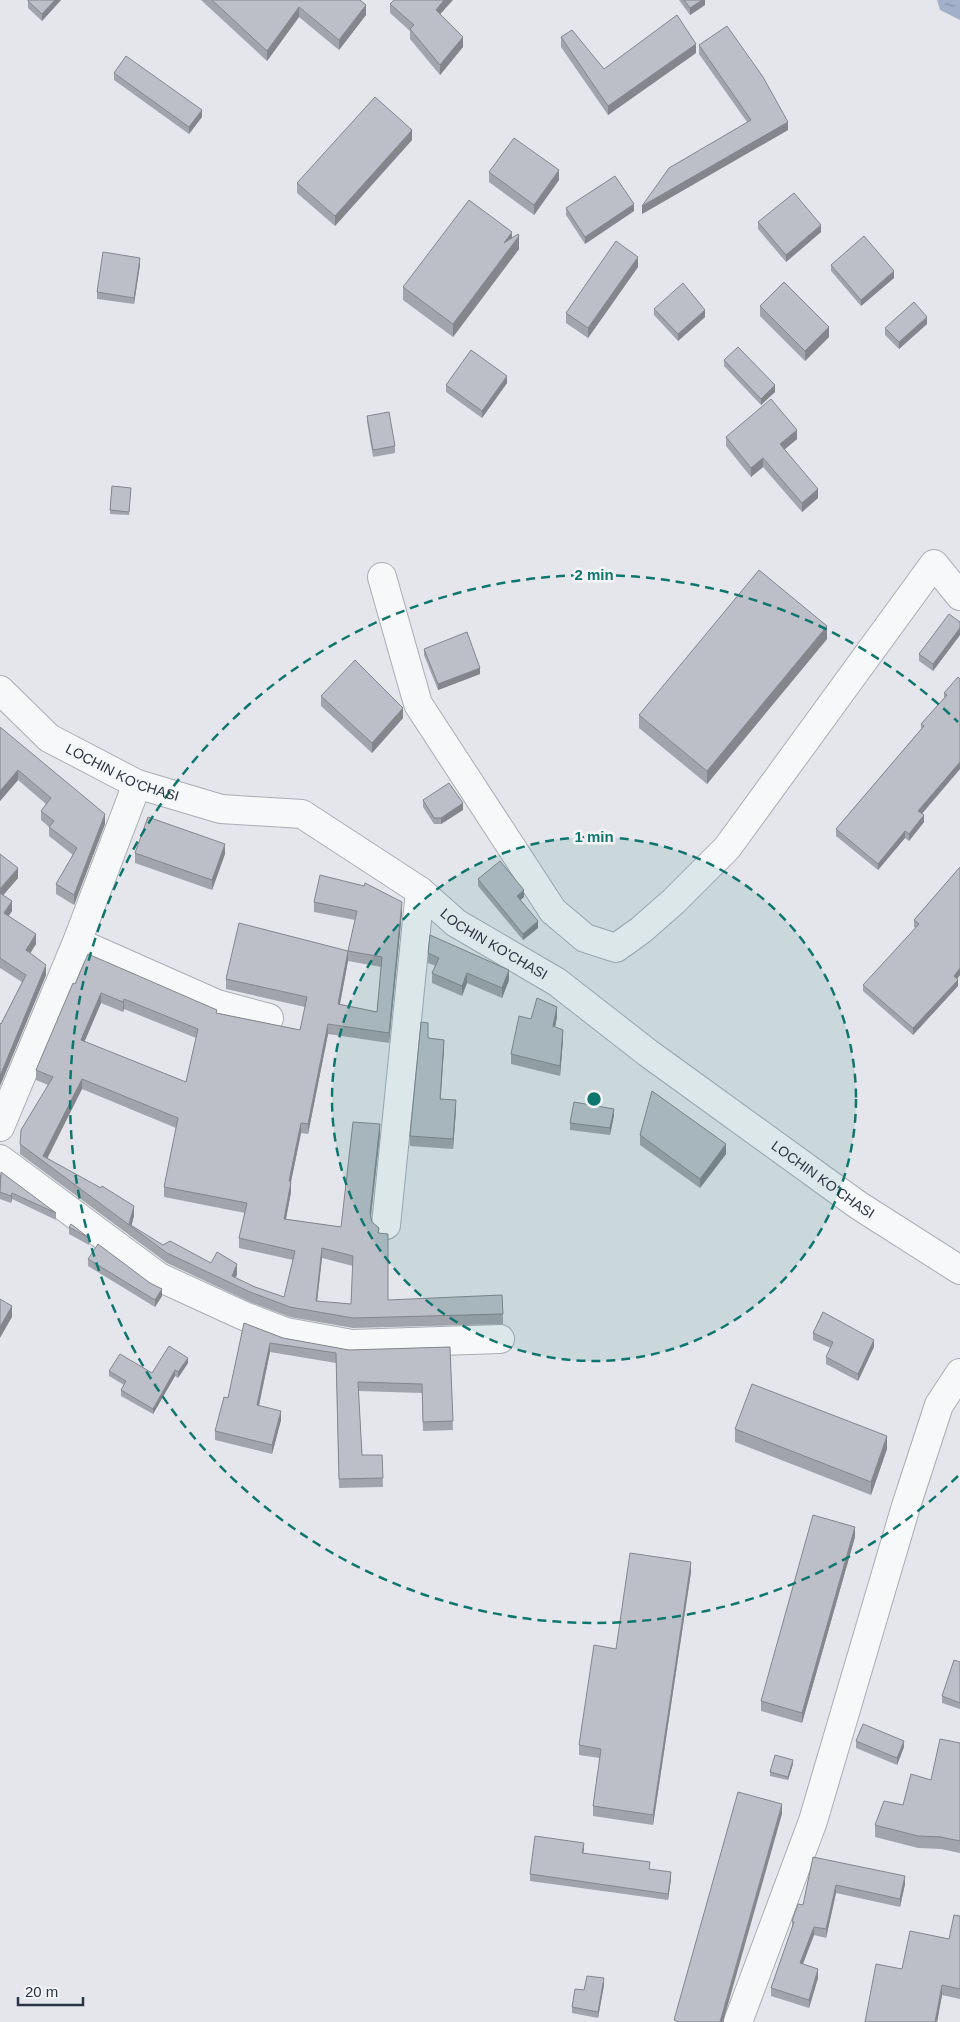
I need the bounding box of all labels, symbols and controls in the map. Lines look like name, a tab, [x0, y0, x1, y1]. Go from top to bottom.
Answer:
text: 2 min	[574, 566, 614, 583]
street label: LOCHIN KO'CHASI	[63, 740, 181, 804]
text: 1 min	[574, 828, 614, 845]
street label: LOCHIN KO'CHASI	[437, 905, 550, 983]
centre of rings	[585, 1090, 603, 1108]
street label: LOCHIN KO'CHASI	[769, 1137, 877, 1221]
scale bar	[18, 1974, 82, 2006]
text: 20 m	[25, 1983, 58, 2000]

